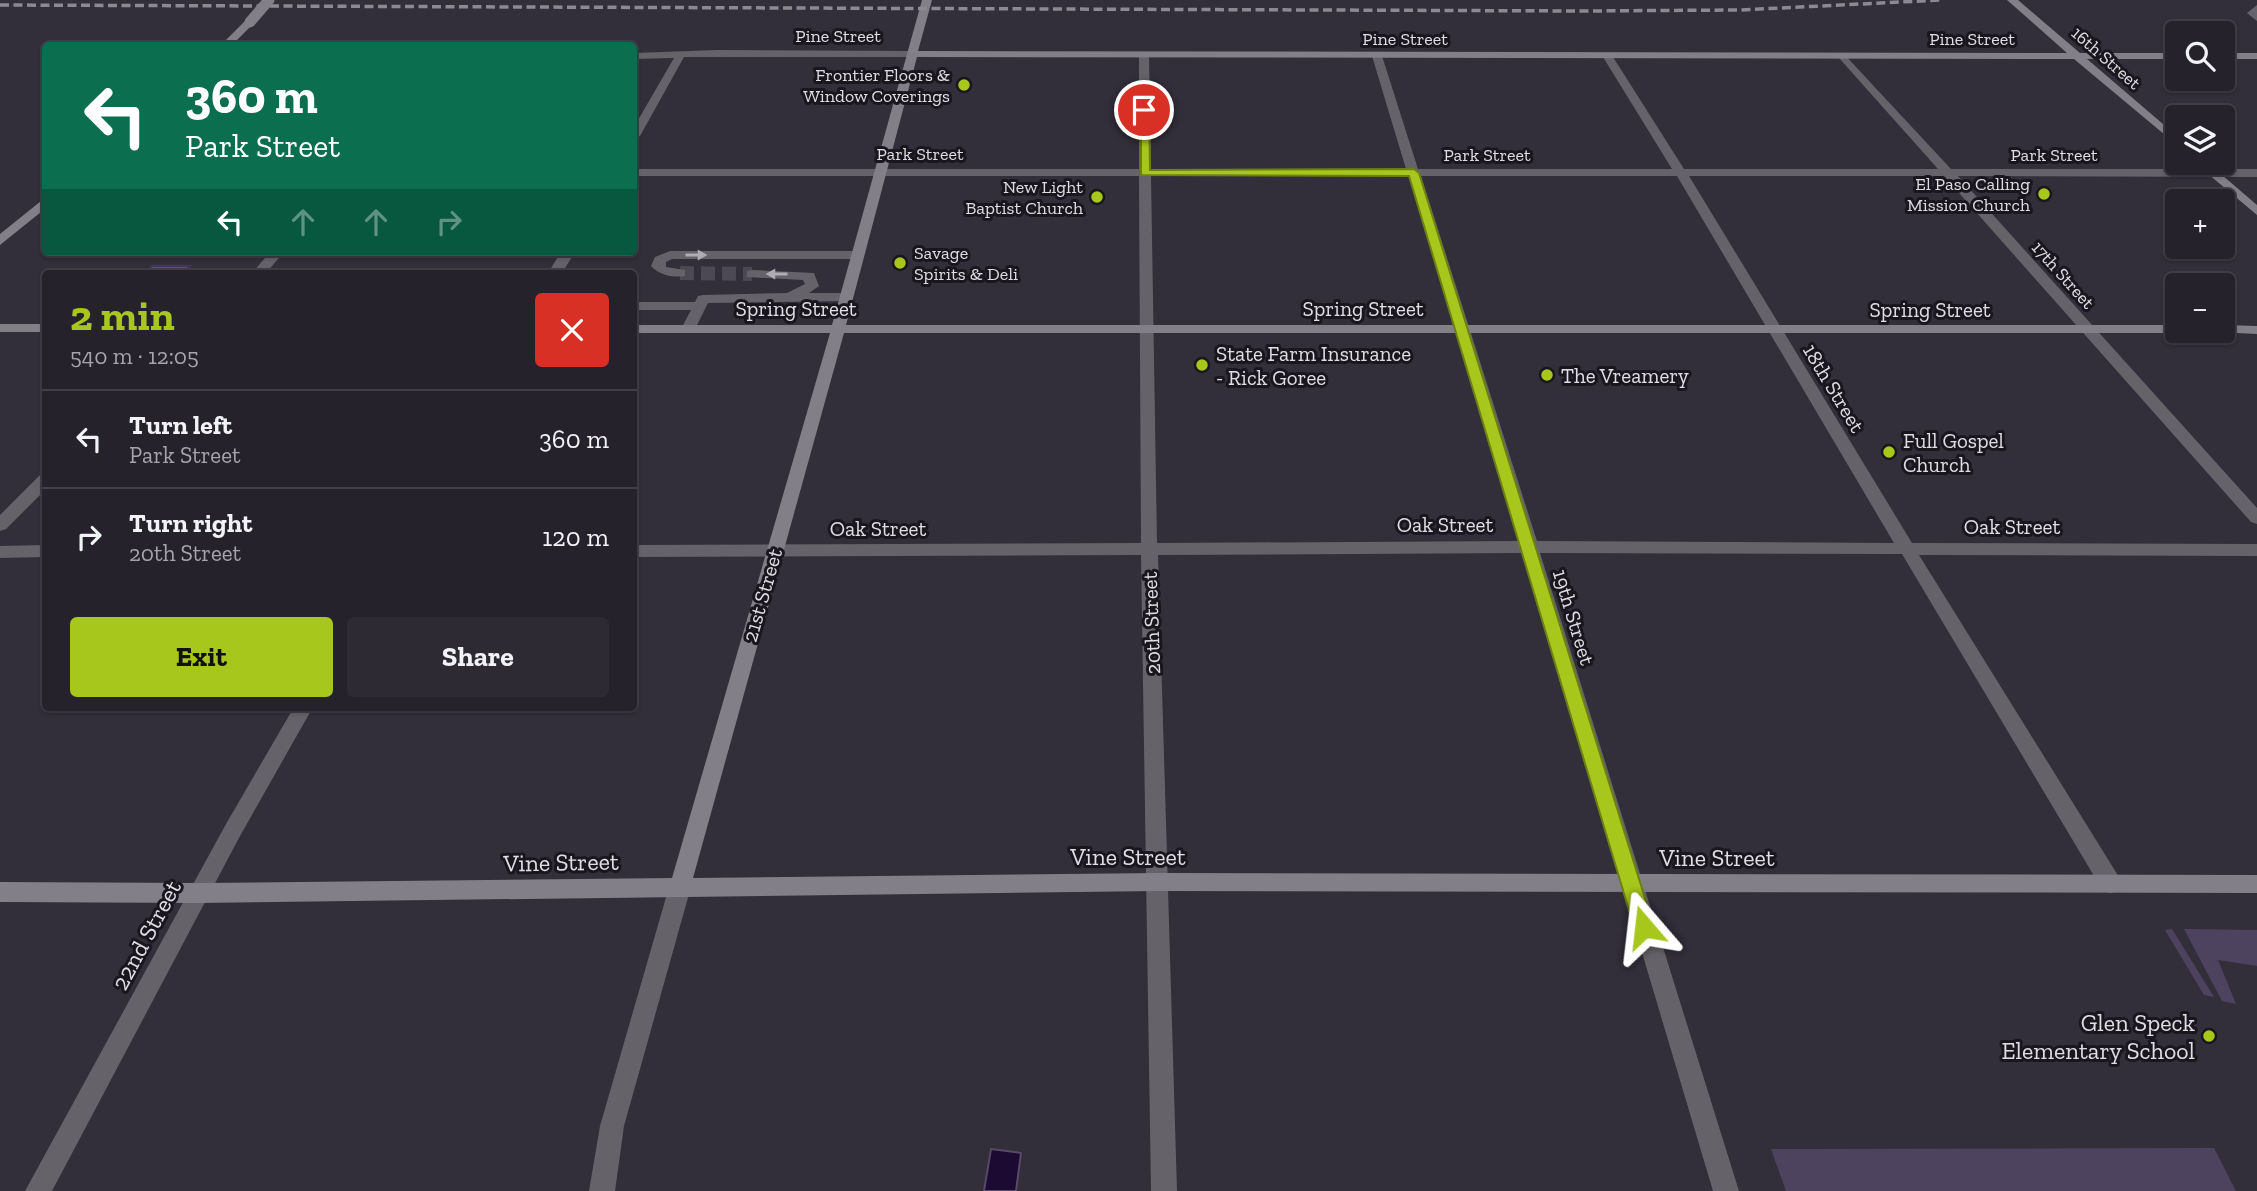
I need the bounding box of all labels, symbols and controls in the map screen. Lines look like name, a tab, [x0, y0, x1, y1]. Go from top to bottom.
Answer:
map controls	[2165, 21, 2235, 343]
button: search	[2165, 21, 2235, 91]
street label: 16th Street	[2067, 22, 2145, 94]
street label: Pine Street	[795, 25, 881, 47]
street label: Pine Street	[1362, 28, 1448, 50]
street label: Pine Street	[1929, 28, 2015, 50]
place label: Frontier Floors & Window Coverings	[803, 64, 950, 107]
text: 360 m	[185, 67, 318, 126]
icon: left	[70, 70, 161, 161]
marker: Frontier Floors & Window Coverings	[956, 77, 972, 93]
pin	[1114, 80, 1174, 140]
icon: arrive	[1125, 91, 1163, 129]
button: layers	[2165, 105, 2235, 175]
text: Park Street	[185, 127, 340, 165]
street label: Park Street	[876, 143, 964, 165]
street label: Park Street	[1443, 144, 1531, 166]
street label: Park Street	[2010, 144, 2098, 166]
place label: El Paso Calling Mission Church	[1907, 173, 2030, 216]
place label: New Light Baptist Church	[965, 176, 1083, 219]
marker: El Paso Calling Mission Church	[2036, 186, 2052, 202]
marker: New Light Baptist Church	[1089, 189, 1105, 205]
button: +	[2165, 189, 2235, 259]
icon: left	[211, 203, 249, 241]
icon: ahead	[284, 203, 322, 241]
icon: ahead	[357, 203, 395, 241]
icon: right	[430, 203, 468, 241]
street label: 17th Street	[2027, 237, 2099, 314]
place label: Savage Spirits & Deli	[914, 242, 1018, 285]
one-way arrow	[686, 249, 708, 261]
marker: Savage Spirits & Deli	[892, 255, 908, 271]
one-way arrow	[765, 268, 787, 280]
button: −	[2165, 273, 2235, 343]
text: 2 min	[70, 290, 175, 341]
button: close	[535, 293, 609, 367]
street label: Spring Street	[735, 296, 857, 321]
street label: Spring Street	[1302, 296, 1424, 321]
street label: Spring Street	[1869, 297, 1991, 322]
street label: 18th Street	[1798, 339, 1870, 437]
place label: State Farm Insurance - Rick Goree	[1216, 341, 1411, 390]
text: 540 m · 12:05	[70, 342, 199, 370]
marker: State Farm Insurance - Rick Goree	[1194, 357, 1210, 373]
place label: The Vreamery	[1561, 363, 1689, 388]
marker: The Vreamery	[1539, 367, 1555, 383]
text: Turn left	[129, 409, 232, 441]
icon: left	[70, 420, 108, 458]
text: 360 m	[539, 423, 609, 455]
place label: Full Gospel Church	[1903, 428, 2004, 477]
text: Park Street	[129, 441, 240, 469]
marker: Full Gospel Church	[1881, 444, 1897, 460]
text: Turn right	[129, 507, 252, 539]
street label: Oak Street	[1397, 512, 1493, 537]
street label: Oak Street	[1964, 514, 2060, 539]
street label: Oak Street	[830, 516, 926, 541]
icon: right	[70, 518, 108, 556]
text: 120 m	[542, 521, 609, 553]
text: 20th Street	[129, 539, 241, 567]
street label: 21st Street	[737, 545, 787, 645]
street label: 19th Street	[1548, 566, 1600, 668]
street label: 20th Street	[1137, 571, 1165, 675]
button: Exit	[70, 617, 333, 697]
button: Share	[347, 617, 609, 697]
street label: Vine Street	[1069, 842, 1186, 871]
street label: Vine Street	[1658, 843, 1775, 872]
street label: Vine Street	[502, 846, 619, 878]
street label: 22nd Street	[105, 875, 187, 995]
position arrow	[1607, 890, 1681, 964]
place label: Glen Speck Elementary School	[2001, 1008, 2196, 1065]
marker: Glen Speck Elementary School	[2201, 1028, 2217, 1044]

